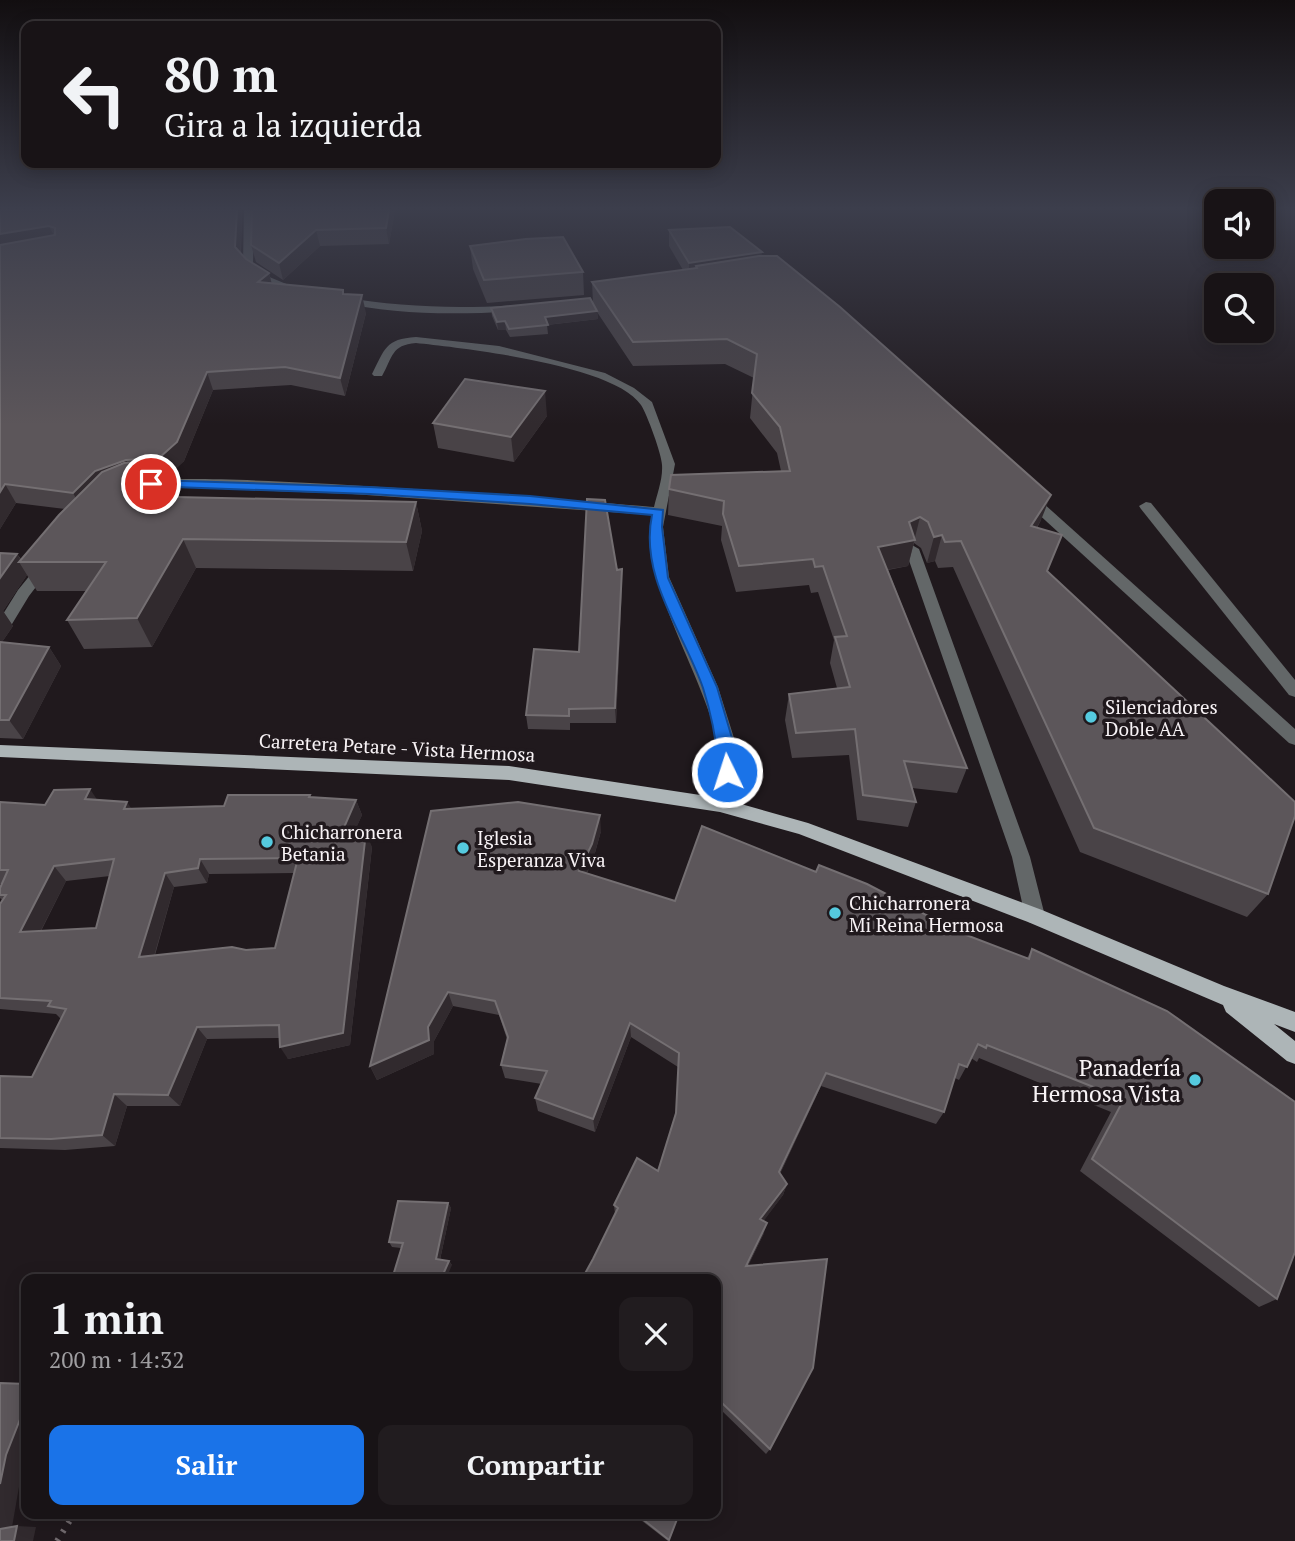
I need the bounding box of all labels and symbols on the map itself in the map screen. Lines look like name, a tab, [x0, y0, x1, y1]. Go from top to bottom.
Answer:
pin	[121, 454, 181, 514]
place label: Silenciadores Doble AA	[1105, 694, 1218, 741]
marker: Silenciadores Doble AA	[1083, 709, 1099, 725]
street label: Carretera Petare - Vista Hermosa	[258, 727, 536, 767]
position arrow	[690, 735, 764, 809]
place label: Chicharronera Betania	[281, 819, 403, 866]
place label: Iglesia Esperanza Viva	[477, 825, 606, 872]
marker: Chicharronera Betania	[259, 834, 275, 850]
marker: Iglesia Esperanza Viva	[455, 840, 471, 856]
place label: Chicharronera Mi Reina Hermosa	[849, 890, 1004, 937]
marker: Chicharronera Mi Reina Hermosa	[827, 905, 843, 921]
place label: Panadería Hermosa Vista	[1032, 1052, 1181, 1109]
marker: Panadería Hermosa Vista	[1187, 1072, 1203, 1088]

